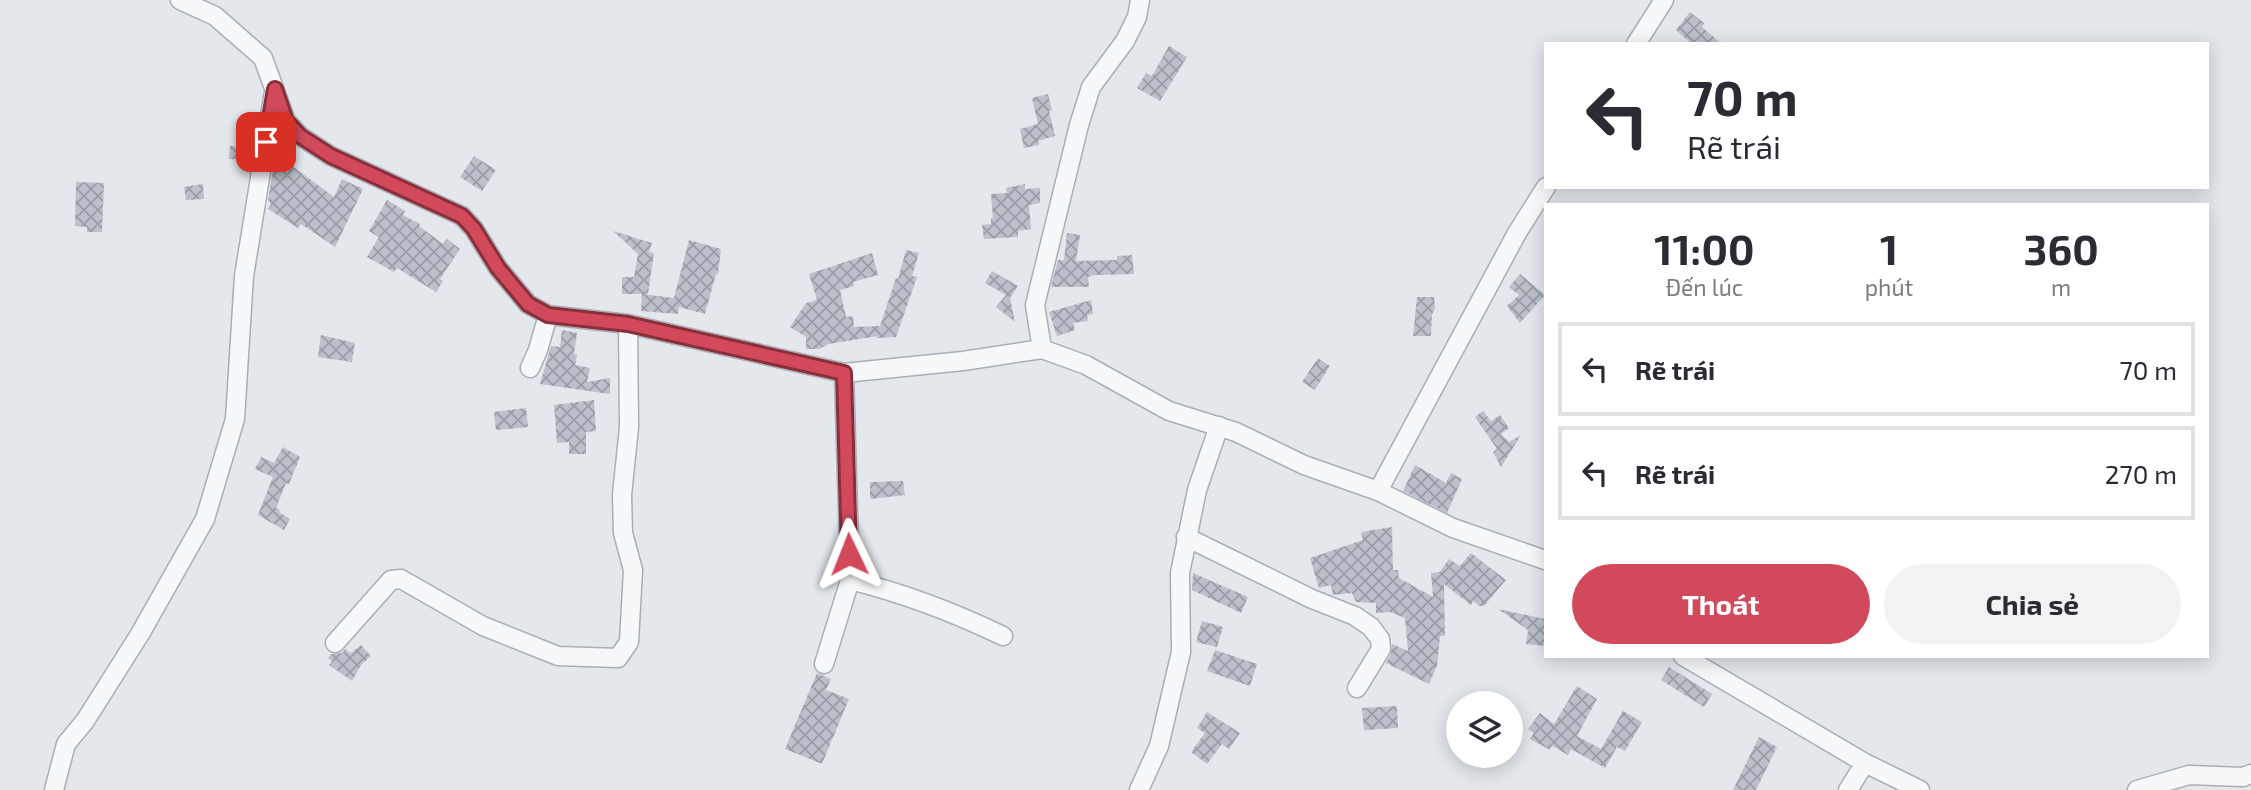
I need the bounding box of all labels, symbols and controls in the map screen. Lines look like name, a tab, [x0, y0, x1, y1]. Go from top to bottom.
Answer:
text: 70 m	[1687, 67, 1798, 126]
icon: left	[1572, 70, 1663, 161]
pin	[236, 112, 296, 172]
icon: arrive	[247, 123, 285, 161]
text: Rẽ trái	[1687, 127, 1781, 165]
text: 11:00	[1654, 223, 1754, 273]
text: 1	[1880, 223, 1898, 273]
text: 360	[2024, 223, 2099, 273]
text: Đến lúc	[1666, 273, 1743, 301]
text: phút	[1865, 273, 1913, 301]
text: m	[2051, 273, 2071, 301]
icon: left	[1576, 350, 1614, 388]
text: Rẽ trái	[1635, 354, 1715, 385]
text: 70 m	[2119, 354, 2177, 385]
icon: left	[1576, 454, 1614, 492]
text: Rẽ trái	[1635, 458, 1715, 489]
text: 270 m	[2105, 458, 2177, 489]
position arrow	[812, 517, 886, 591]
button: Thoát	[1572, 564, 1870, 644]
button: Chia sẻ	[1884, 564, 2181, 644]
map controls	[1446, 691, 1523, 768]
button: layers	[1446, 691, 1523, 768]

